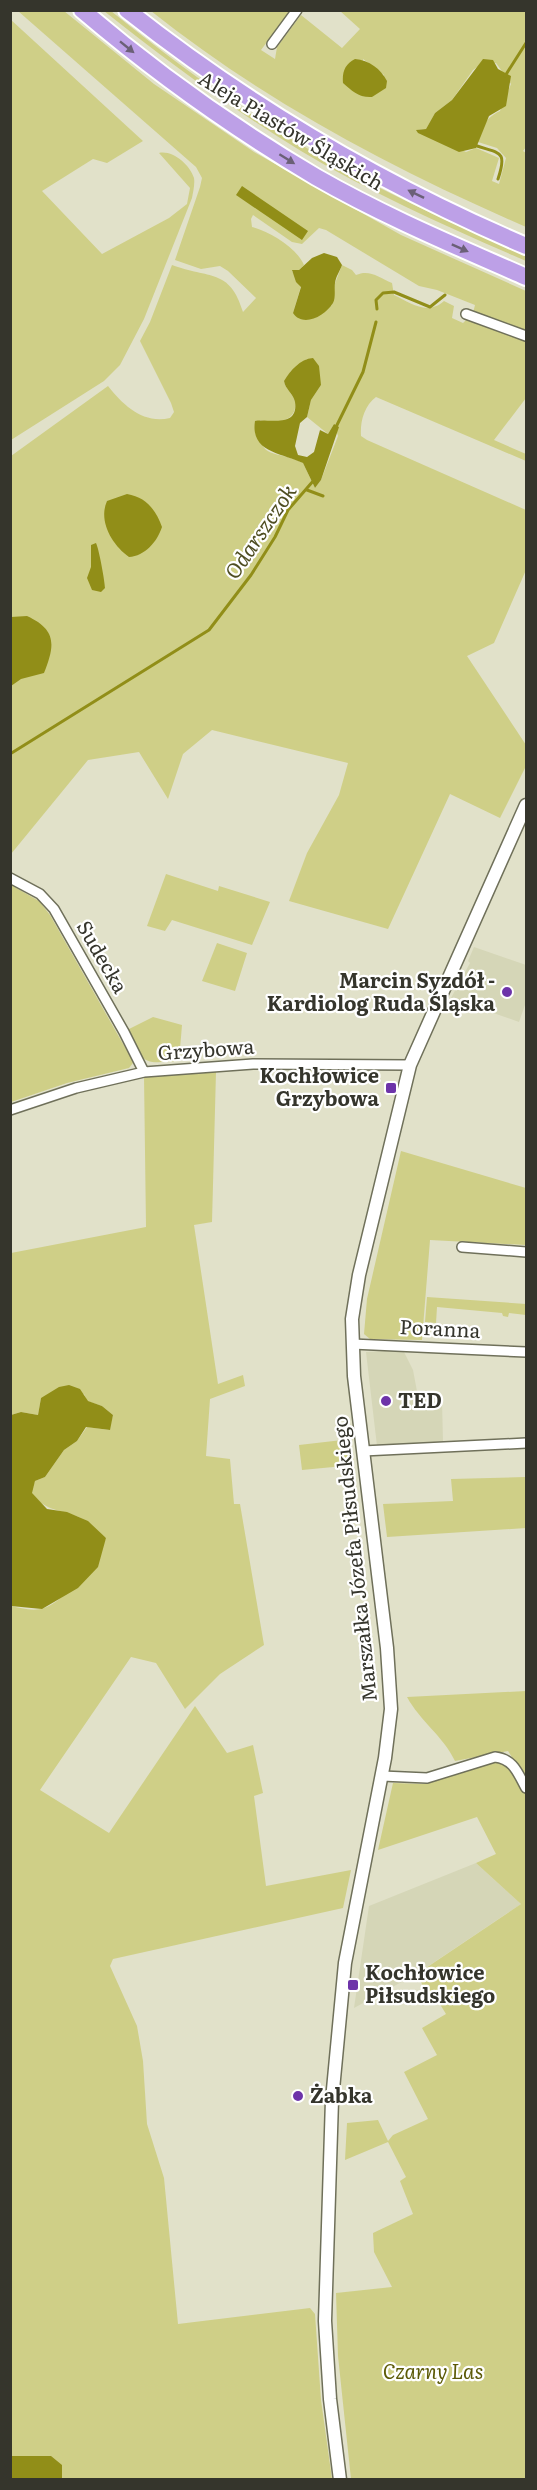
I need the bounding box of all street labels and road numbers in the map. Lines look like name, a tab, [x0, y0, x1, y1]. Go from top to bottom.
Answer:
street label: Aleja Piastów Śląskich	[194, 62, 390, 197]
street label: Sudecka	[71, 914, 137, 998]
street label: Grzybowa	[157, 1030, 255, 1066]
street label: Poranna	[399, 1310, 481, 1344]
street label: Marszałka Józefa Piłsudskiego	[323, 1415, 383, 1704]

